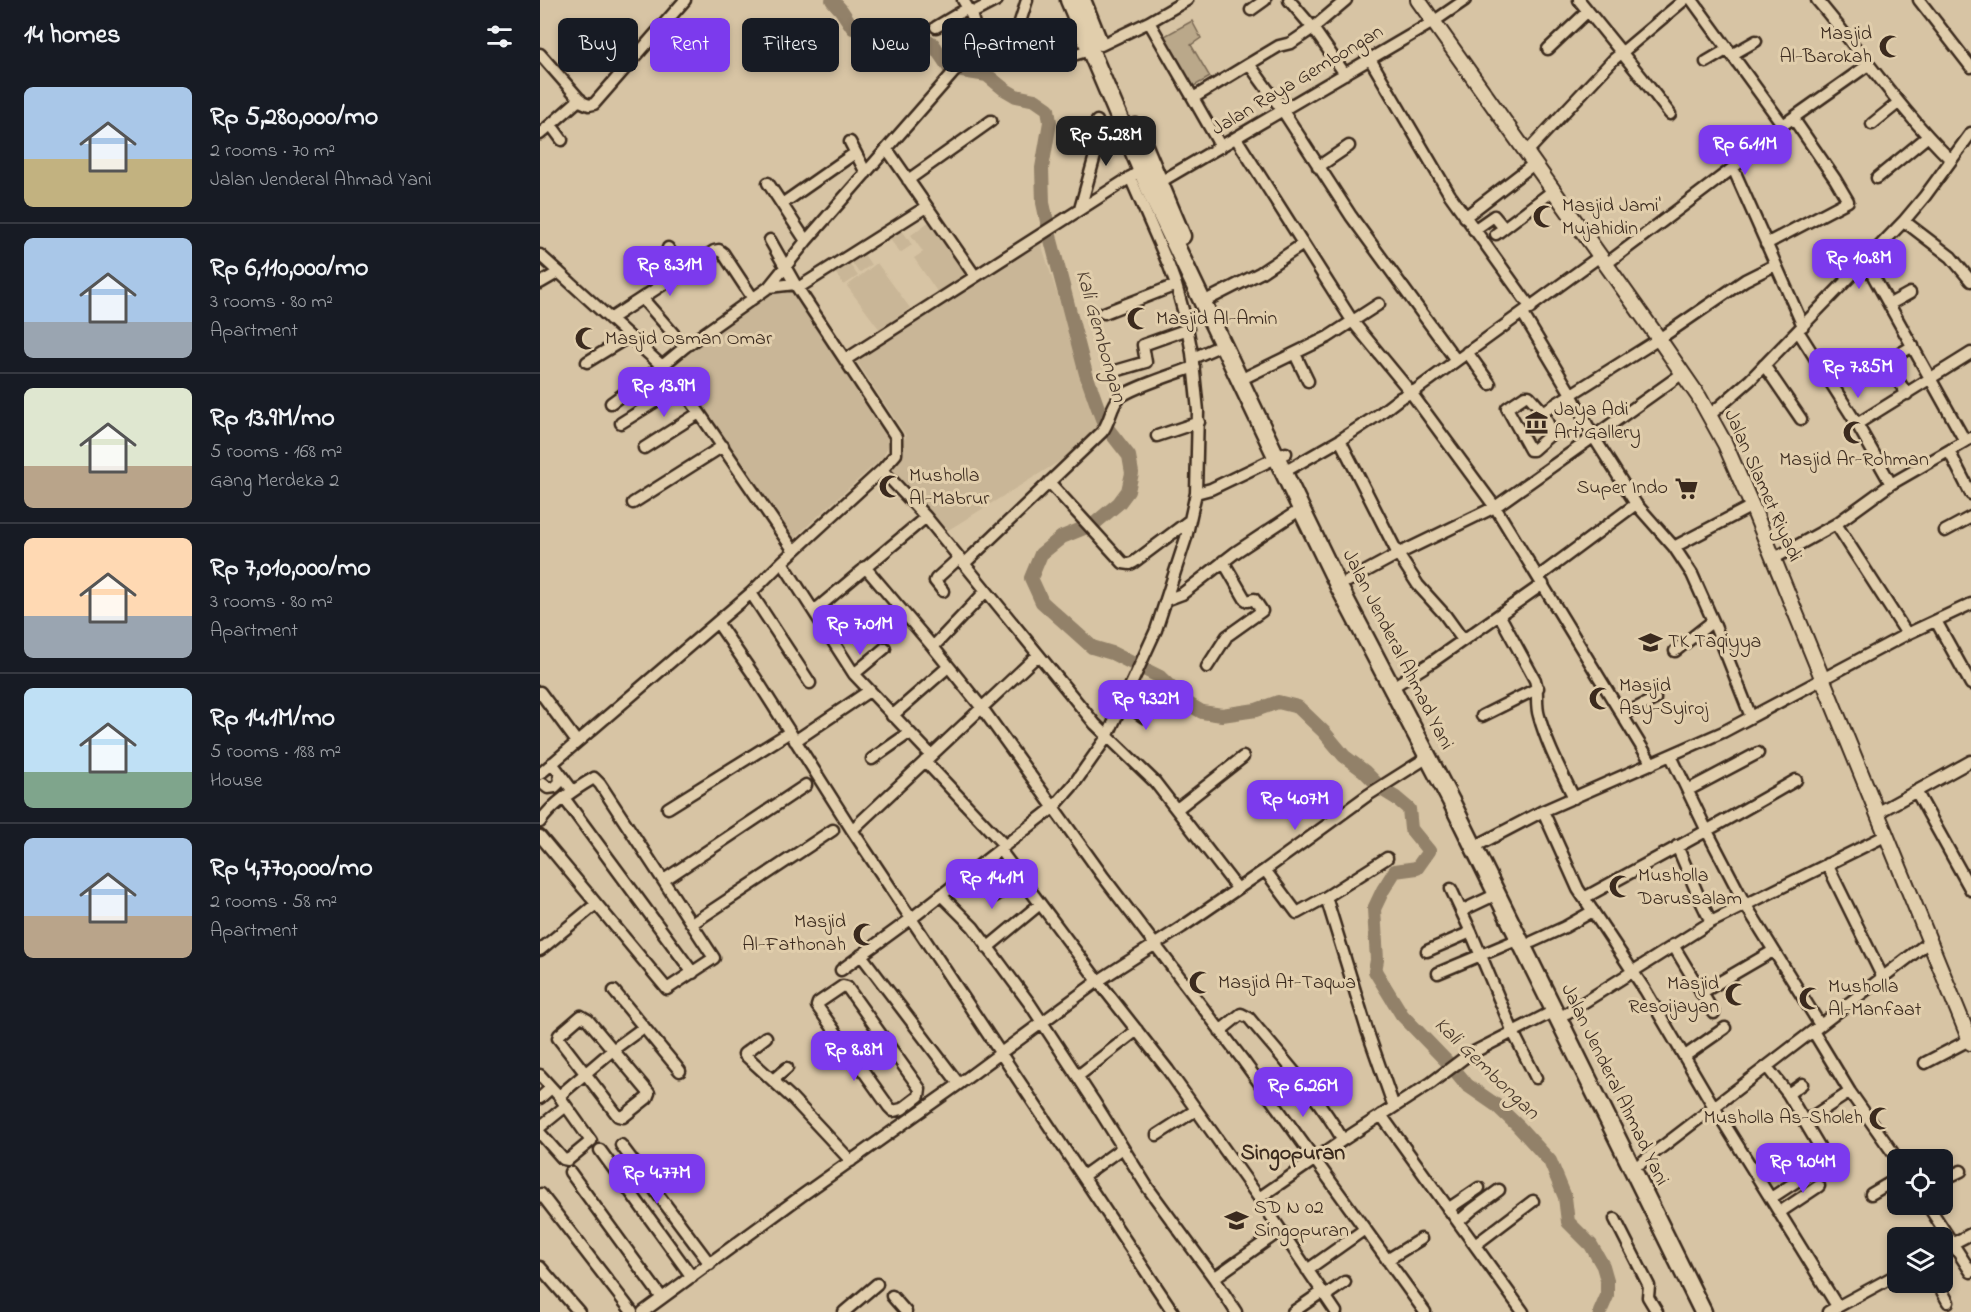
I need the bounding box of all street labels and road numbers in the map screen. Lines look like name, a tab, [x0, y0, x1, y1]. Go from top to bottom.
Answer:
street label: Jalan Raya Gembongan	[1207, 18, 1390, 145]
street label: Jalan Slamet Riyadi	[1715, 405, 1809, 567]
street label: Jalan Jenderal Ahmad Yani	[1334, 545, 1460, 755]
street label: Jalan Jenderal Ahmad Yani	[1552, 979, 1676, 1191]

